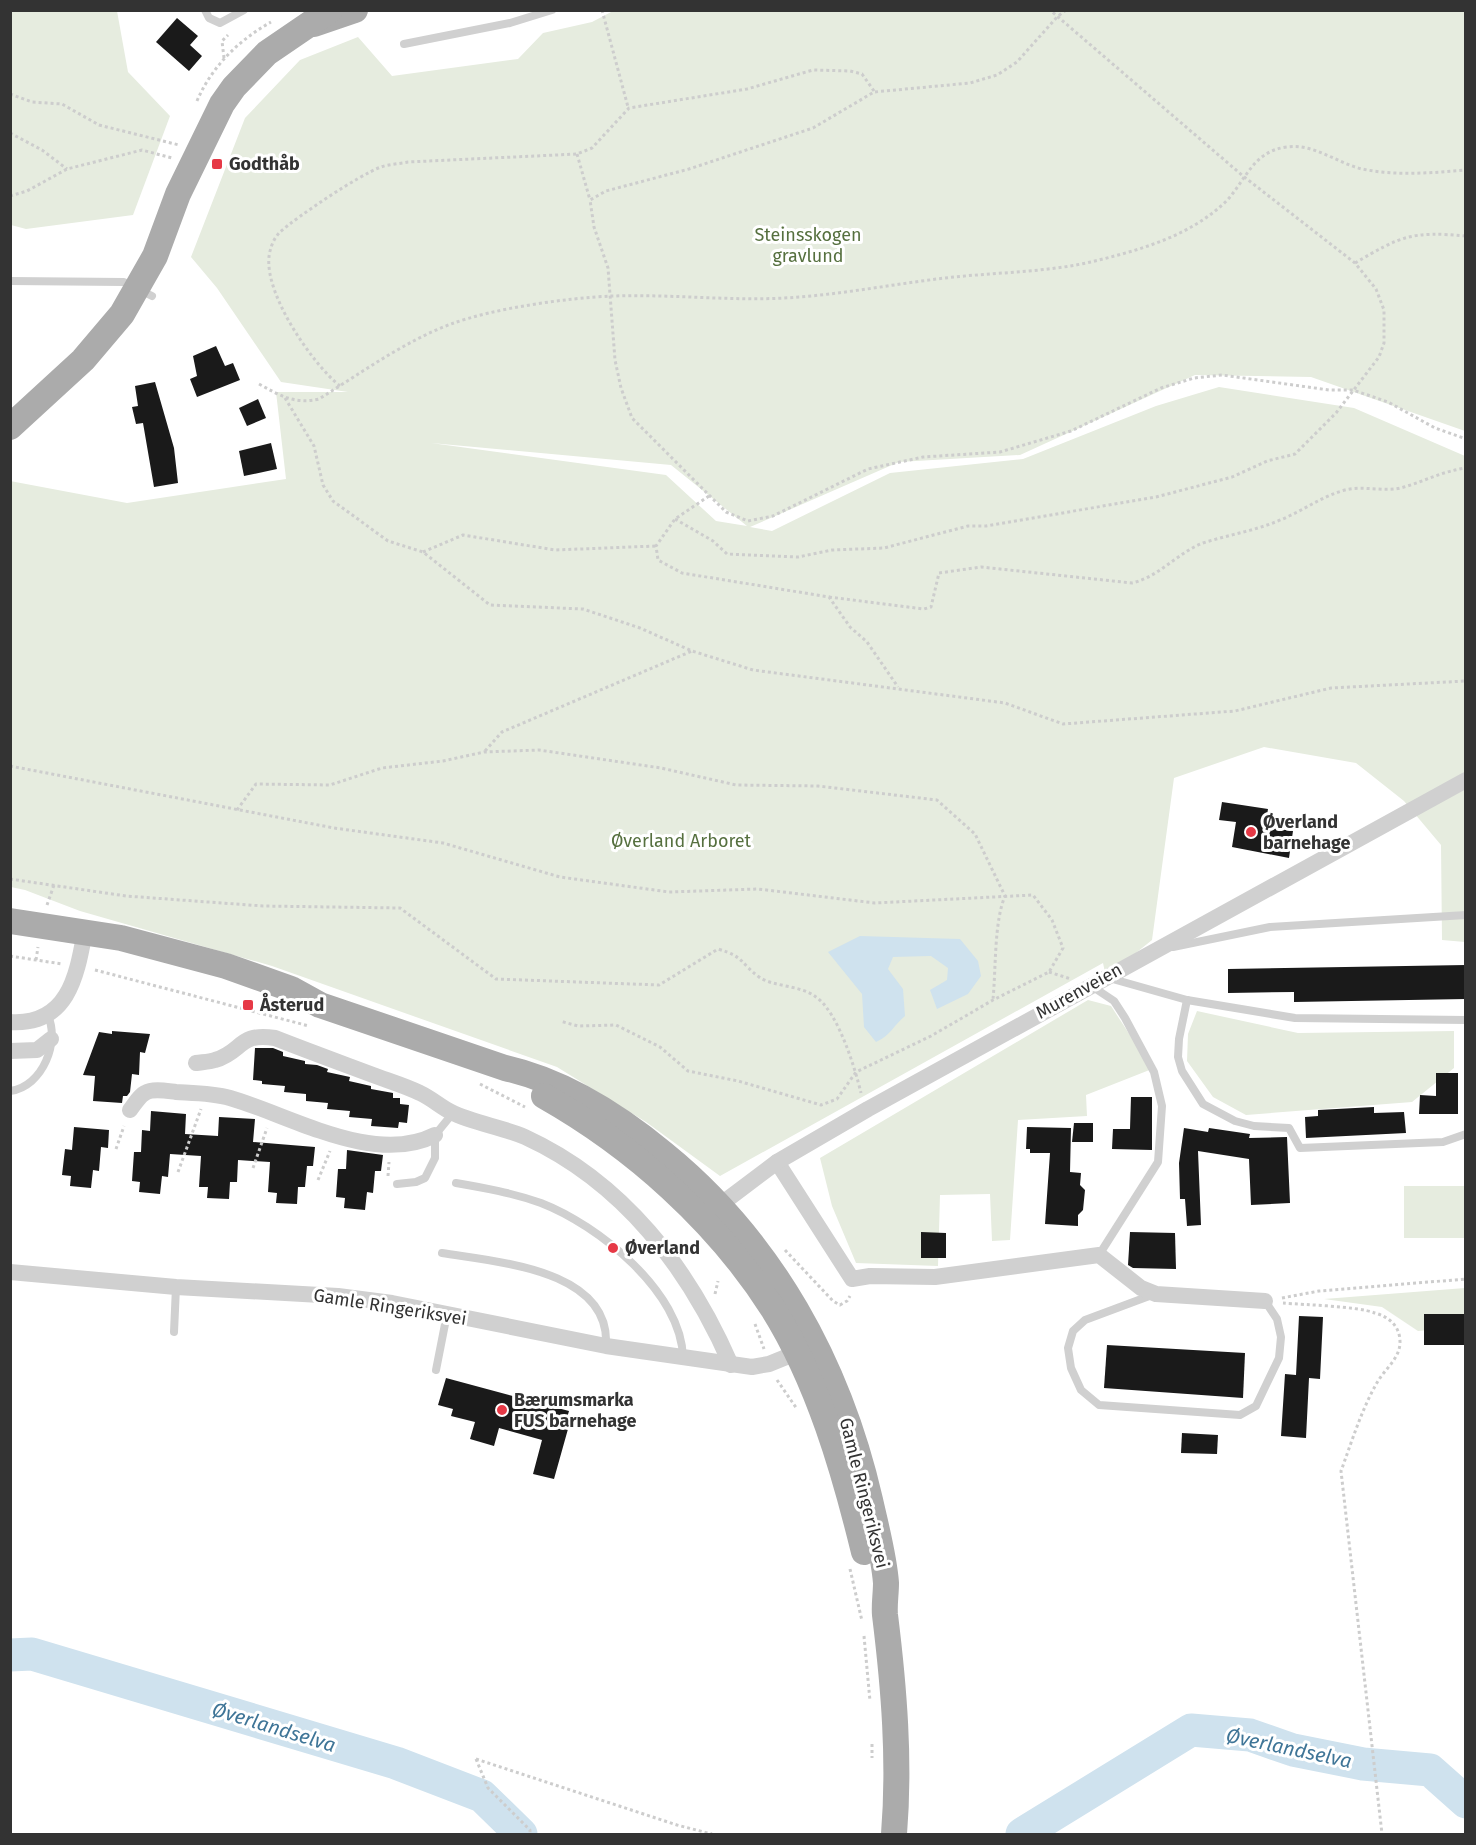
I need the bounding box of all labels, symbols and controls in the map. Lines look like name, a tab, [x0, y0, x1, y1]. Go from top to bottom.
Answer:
place label: Godthåb	[229, 153, 300, 175]
marker: Godthåb	[210, 157, 224, 171]
park label: Steinsskogen gravlund	[754, 224, 862, 267]
place label: Øverland barnehage	[1263, 811, 1351, 854]
marker: Øverland barnehage	[1244, 825, 1258, 839]
park label: Øverland Arboret	[611, 830, 752, 852]
street label: Murenveien	[1032, 958, 1126, 1024]
place label: Åsterud	[259, 992, 324, 1016]
marker: Åsterud	[241, 998, 255, 1012]
place label: Øverland	[625, 1237, 700, 1259]
marker: Øverland	[606, 1241, 620, 1255]
street label: Gamle Ringeriksvei	[312, 1284, 468, 1330]
place label: Bærumsmarka FUS barnehage	[514, 1389, 636, 1432]
marker: Bærumsmarka FUS barnehage	[495, 1403, 509, 1417]
street label: Gamle Ringeriksvei	[835, 1415, 893, 1571]
water label: Øverlandselva	[209, 1697, 339, 1757]
water label: Øverlandselva	[1224, 1723, 1354, 1773]

